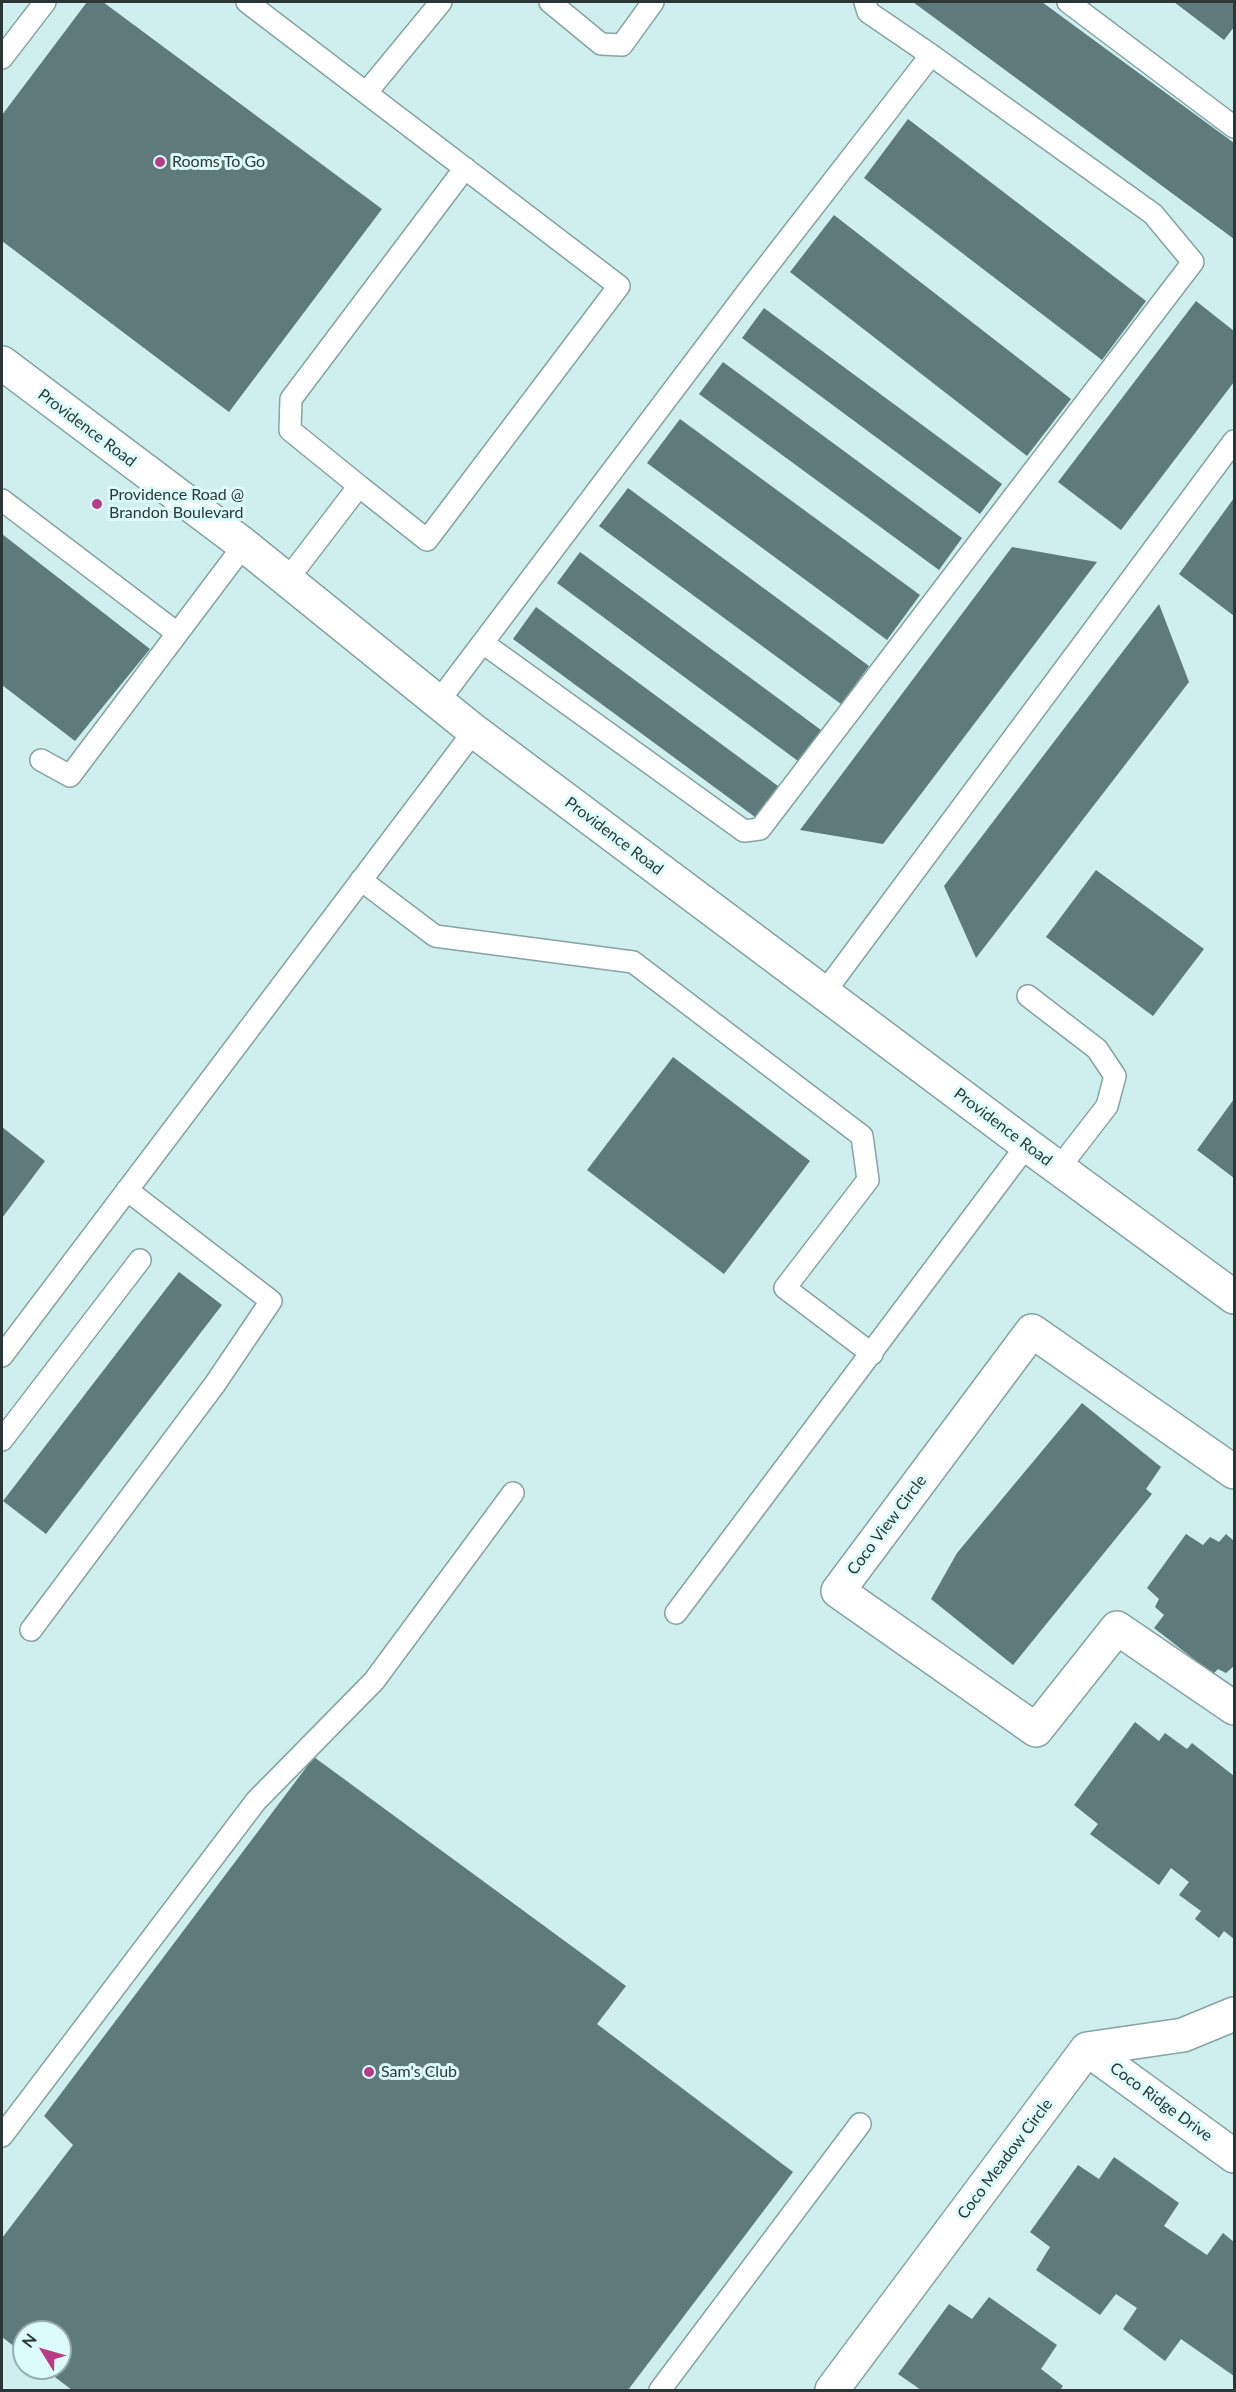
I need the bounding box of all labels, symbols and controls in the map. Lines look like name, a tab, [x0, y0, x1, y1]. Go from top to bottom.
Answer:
place label: Rooms To Go	[172, 152, 265, 172]
marker: Rooms To Go	[153, 155, 167, 169]
street label: Providence Road	[34, 385, 140, 471]
place label: Providence Road @ Brandon Boulevard	[109, 485, 244, 523]
marker: Providence Road @ Brandon Boulevard	[90, 497, 104, 511]
street label: Providence Road	[561, 793, 667, 879]
street label: Providence Road	[950, 1084, 1056, 1170]
street label: Coco View Circle	[843, 1471, 931, 1579]
street label: Coco Ridge Drive	[1106, 2058, 1216, 2146]
place label: Sam's Club	[381, 2062, 457, 2082]
marker: Sam's Club	[362, 2065, 376, 2079]
street label: Coco Meadow Circle	[953, 2095, 1057, 2223]
north arrow	[12, 2320, 72, 2380]
text: N	[18, 2329, 40, 2351]

